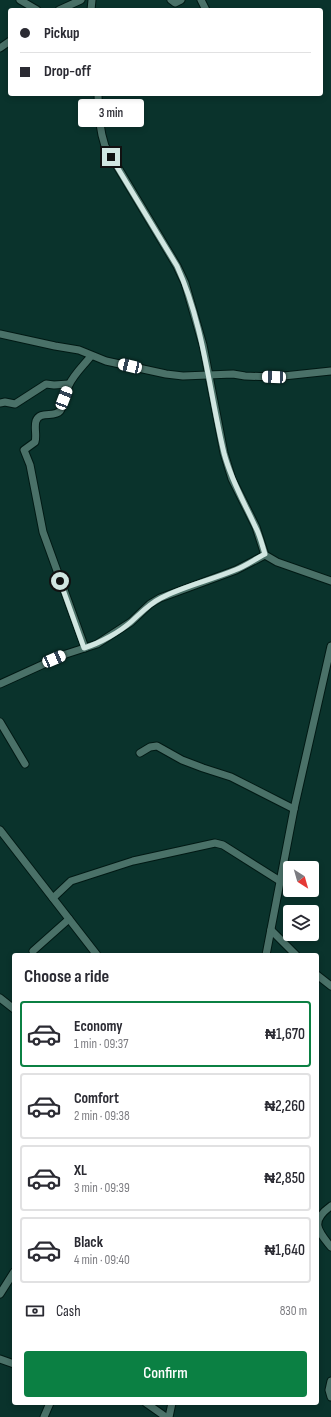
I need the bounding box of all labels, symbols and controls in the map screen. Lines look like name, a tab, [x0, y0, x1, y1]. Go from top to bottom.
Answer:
text: Pickup	[44, 24, 80, 43]
text: Drop-off	[44, 62, 91, 81]
callout: 3 min	[78, 99, 144, 127]
text: 3 min	[99, 105, 123, 121]
route end	[102, 148, 120, 166]
car	[117, 357, 143, 375]
car	[262, 371, 286, 383]
car	[54, 385, 74, 411]
route start	[51, 572, 69, 590]
car	[41, 649, 67, 669]
north arrow	[283, 861, 319, 897]
map controls	[283, 861, 319, 941]
button: layers	[283, 905, 319, 941]
text: Choose a ride	[24, 966, 109, 987]
icon: car	[26, 1016, 62, 1052]
text: Economy	[74, 1017, 123, 1036]
text: ₦1,670	[265, 1025, 305, 1044]
text: 1 min · 09:37	[74, 1036, 128, 1052]
icon: car	[26, 1088, 62, 1124]
text: Comfort	[74, 1089, 119, 1108]
text: ₦2,260	[264, 1097, 305, 1116]
text: 2 min · 09:38	[74, 1108, 130, 1124]
icon: car	[26, 1160, 62, 1196]
text: XL	[74, 1161, 87, 1180]
text: ₦2,850	[264, 1169, 305, 1188]
text: 3 min · 09:39	[74, 1180, 130, 1196]
icon: car	[26, 1232, 62, 1268]
text: Black	[74, 1233, 103, 1252]
text: ₦1,640	[264, 1241, 305, 1260]
text: 4 min · 09:40	[74, 1252, 130, 1268]
icon: cash	[24, 1300, 46, 1322]
text: Cash	[56, 1302, 81, 1321]
text: 830 m	[280, 1303, 307, 1319]
button: Confirm	[24, 1351, 307, 1397]

